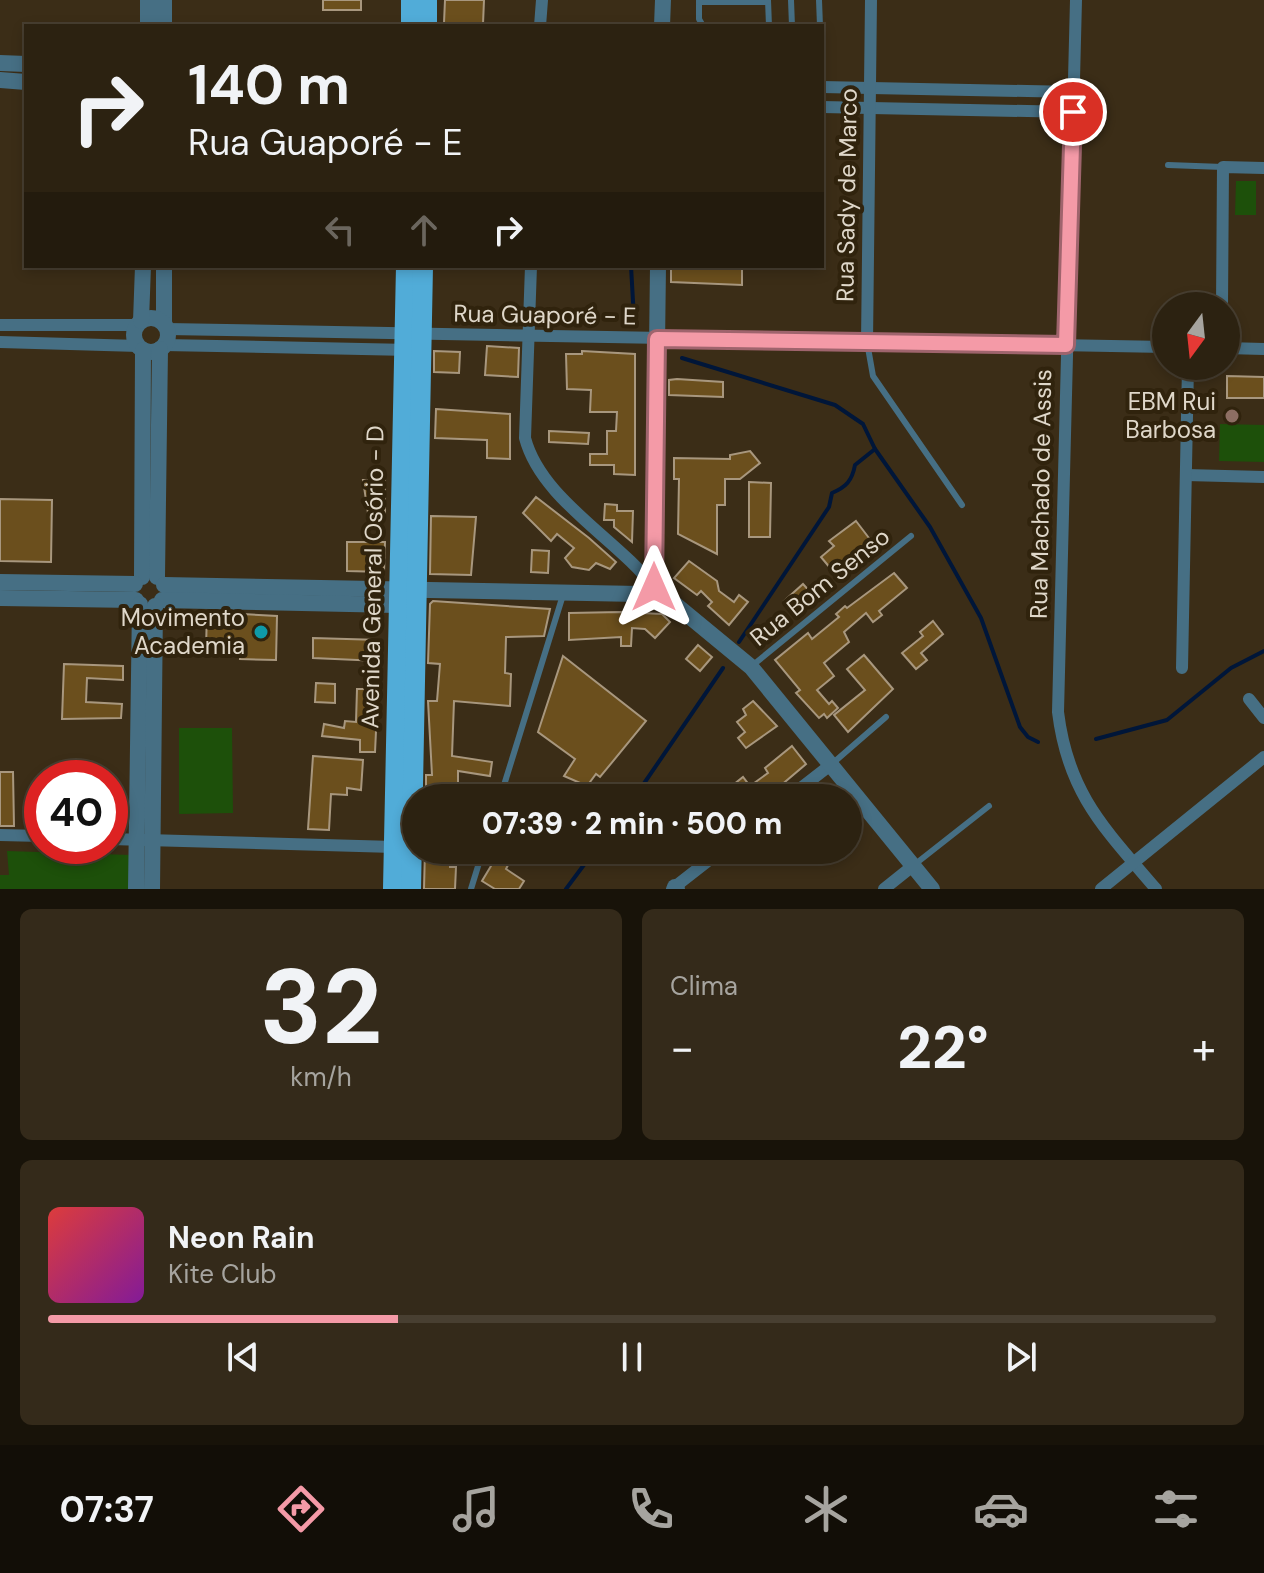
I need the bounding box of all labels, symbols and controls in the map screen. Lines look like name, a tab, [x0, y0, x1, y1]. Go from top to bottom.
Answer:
text: 140 m	[188, 48, 350, 121]
icon: right	[56, 56, 160, 160]
pin	[1039, 78, 1107, 146]
street label: Rua Sady de Marco	[829, 88, 864, 302]
icon: arrive	[1051, 90, 1095, 134]
text: Rua Guaporé - E	[188, 119, 463, 166]
icon: left	[318, 208, 362, 252]
icon: ahead	[402, 208, 446, 252]
icon: right	[486, 208, 530, 252]
north arrow	[1152, 292, 1240, 380]
map controls	[1152, 292, 1240, 380]
street label: Rua Guaporé - E	[453, 297, 637, 332]
street label: Rua Machado de Assis	[1023, 369, 1058, 619]
place label: EBM Rui Barbosa	[1125, 386, 1216, 445]
marker: EBM Rui Barbosa	[1223, 407, 1241, 425]
street label: Avenida General Osório - D	[354, 425, 391, 729]
street label: Rua Bom Senso	[743, 521, 896, 653]
position arrow	[612, 545, 696, 629]
place label: Movimento Academia	[121, 602, 245, 661]
marker: Movimento Academia	[252, 623, 270, 641]
speed limit sign: 40	[24, 760, 128, 864]
text: 07:39 · 2 min · 500 m	[482, 804, 782, 843]
text: 32	[260, 940, 382, 1075]
text: Clima	[670, 969, 738, 1003]
text: 22°	[897, 1008, 989, 1087]
text: −	[670, 1019, 694, 1077]
text: +	[1192, 1019, 1216, 1077]
text: km/h	[290, 1060, 352, 1094]
text: Neon Rain	[168, 1218, 314, 1257]
text: Kite Club	[168, 1257, 277, 1291]
icon: previous	[221, 1335, 265, 1379]
icon: pause	[610, 1335, 654, 1379]
icon: next	[999, 1335, 1043, 1379]
icon: directions	[273, 1481, 329, 1537]
icon: music	[448, 1481, 504, 1537]
icon: phone	[623, 1481, 679, 1537]
icon: climate	[798, 1481, 854, 1537]
icon: car	[973, 1481, 1029, 1537]
icon: filters	[1148, 1481, 1204, 1537]
text: 07:37	[60, 1486, 154, 1533]

